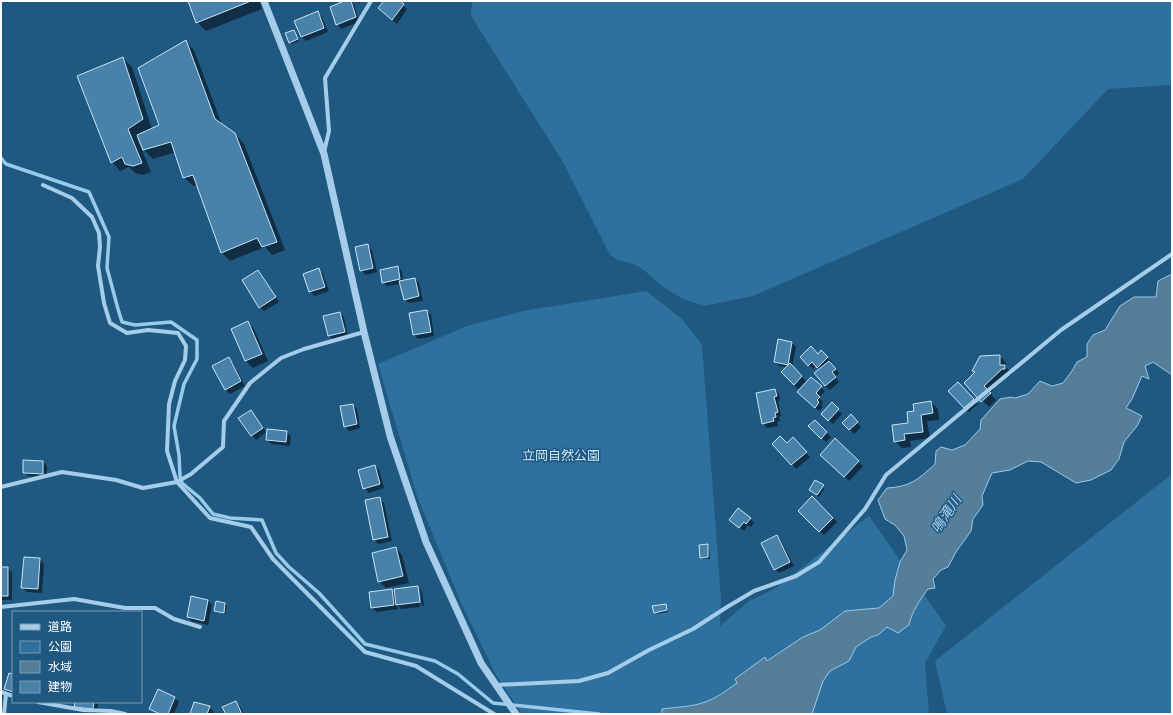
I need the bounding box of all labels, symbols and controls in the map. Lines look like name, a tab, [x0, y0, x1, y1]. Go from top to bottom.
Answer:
park label: 立岡自然公園	[522, 448, 600, 463]
water label: 鳴滝川	[928, 490, 965, 536]
legend	[12, 611, 142, 703]
text: 道路	[48, 620, 72, 634]
text: 公園	[48, 640, 72, 654]
text: 水域	[48, 660, 72, 674]
text: 建物	[48, 680, 72, 694]

